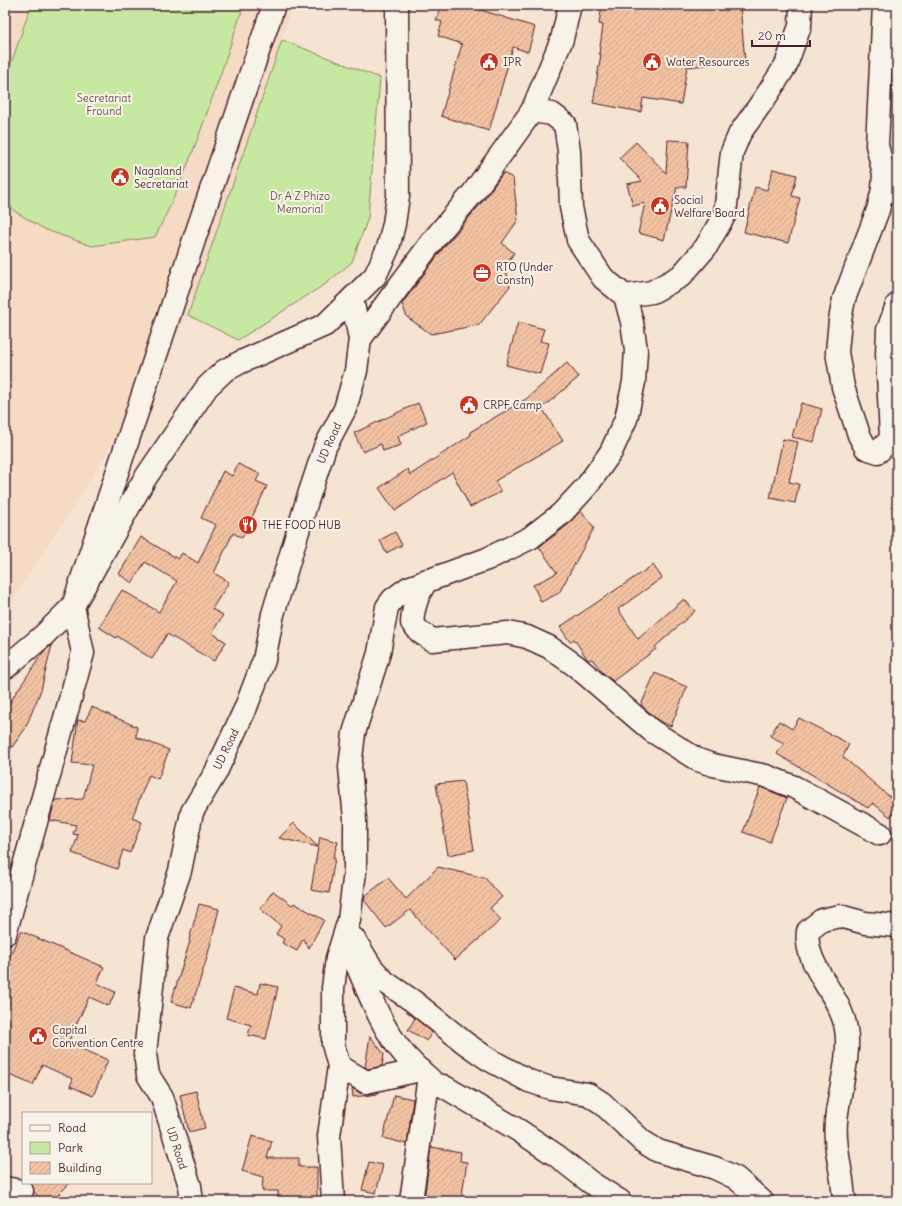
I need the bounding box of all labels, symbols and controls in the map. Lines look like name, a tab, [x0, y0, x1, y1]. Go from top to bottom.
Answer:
scale bar	[752, 22, 810, 48]
text: 20 m	[758, 28, 786, 43]
public building icon: IPR	[478, 51, 500, 73]
public building icon: Water Resources	[641, 51, 663, 73]
place label: IPR	[503, 55, 521, 69]
place label: Water Resources	[666, 55, 750, 69]
park label: Secretariat Fround	[77, 91, 132, 118]
place label: Nagaland Secretariat	[134, 164, 189, 191]
public building icon: Nagaland Secretariat	[109, 166, 131, 188]
park label: Dr A Z Phizo Memorial	[270, 189, 330, 216]
place label: Social Welfare Board	[674, 193, 745, 220]
public building icon: Social Welfare Board	[649, 195, 671, 217]
place label: RTO (Under Constn)	[496, 260, 554, 287]
office icon: RTO (Under Constn)	[471, 262, 493, 284]
public building icon: CRPF Camp	[458, 394, 480, 416]
place label: CRPF Camp	[483, 398, 542, 412]
street label: UD Road	[314, 420, 345, 466]
restaurant icon: THE FOOD HUB	[237, 514, 259, 536]
place label: THE FOOD HUB	[262, 518, 341, 532]
street label: UD Road	[210, 726, 242, 772]
place label: Capital Convention Centre	[52, 1023, 143, 1050]
public building icon: Capital Convention Centre	[27, 1025, 49, 1047]
legend	[22, 1112, 152, 1184]
text: Road	[58, 1120, 86, 1135]
street label: UD Road	[164, 1125, 191, 1171]
text: Park	[58, 1140, 83, 1155]
text: Building	[58, 1160, 102, 1175]

